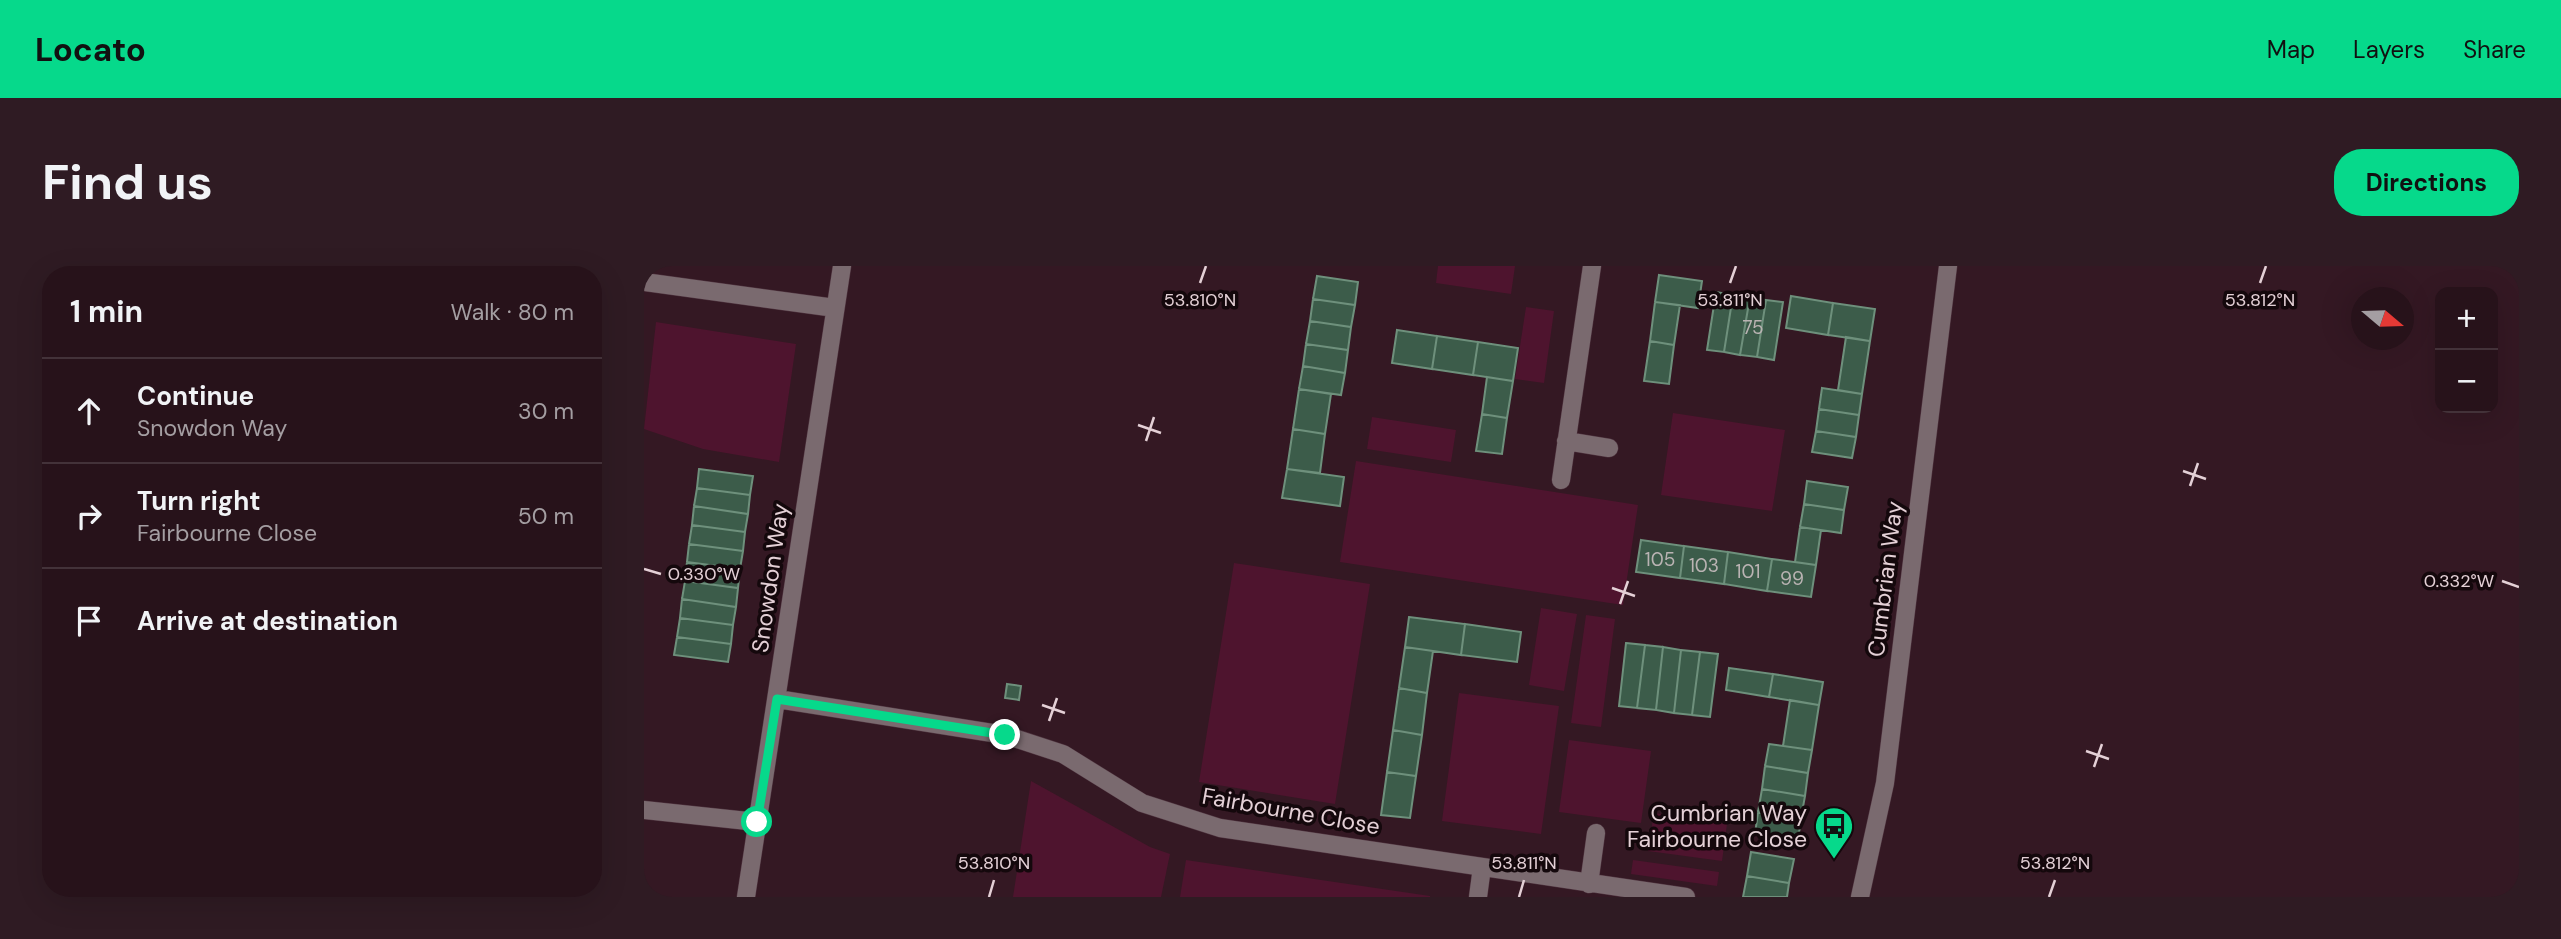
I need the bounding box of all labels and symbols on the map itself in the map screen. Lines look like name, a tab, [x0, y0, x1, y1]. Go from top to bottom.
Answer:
north arrow	[2351, 287, 2414, 350]
text: 53.810°N	[1164, 288, 1236, 312]
text: 53.811°N	[1697, 288, 1763, 312]
text: 53.812°N	[2225, 288, 2295, 312]
house number: 75	[1742, 315, 1764, 340]
street label: Cumbrian Way	[1861, 499, 1909, 659]
street label: Snowdon Way	[745, 501, 795, 655]
house number: 105	[1645, 547, 1675, 572]
house number: 103	[1689, 553, 1719, 578]
house number: 101	[1736, 559, 1760, 584]
text: 0.330°W	[668, 562, 740, 586]
house number: 99	[1780, 566, 1804, 591]
text: 0.332°W	[2424, 569, 2494, 593]
route end	[989, 719, 1020, 750]
street label: Fairbourne Close	[1200, 781, 1382, 841]
place label: Cumbrian Way Fairbourne Close	[1627, 798, 1807, 854]
bus stop icon: Cumbrian Way Fairbourne Close	[1813, 805, 1855, 860]
route start	[741, 806, 772, 837]
text: 53.810°N	[958, 851, 1030, 875]
text: 53.811°N	[1491, 851, 1557, 875]
text: 53.812°N	[2020, 851, 2090, 875]

